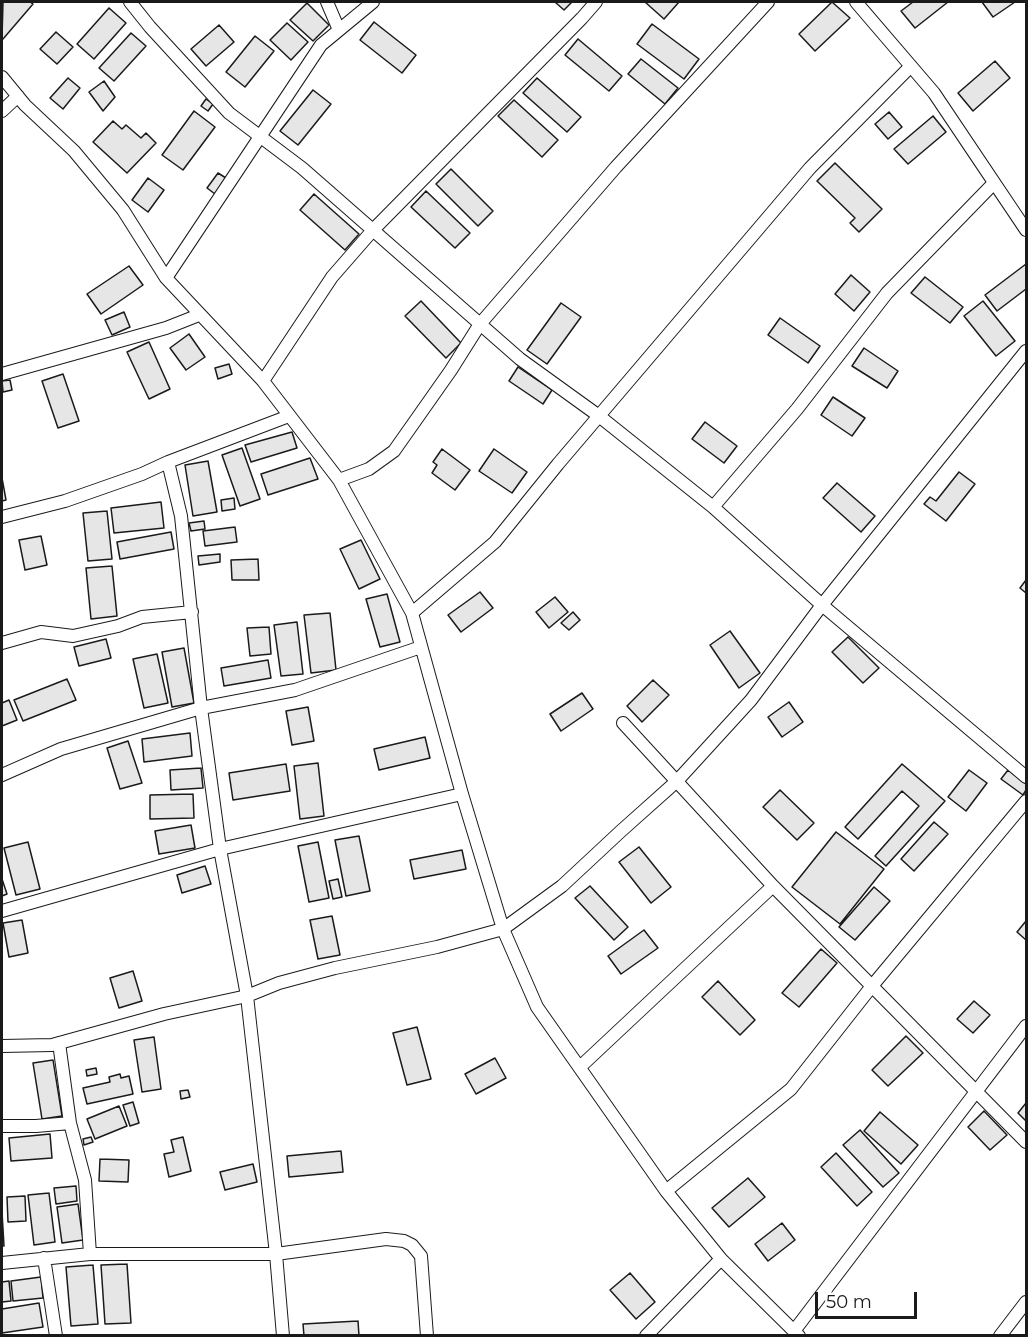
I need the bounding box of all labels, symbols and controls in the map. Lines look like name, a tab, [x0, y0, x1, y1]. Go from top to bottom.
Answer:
scale bar	[818, 1280, 920, 1318]
text: 50 m	[826, 1291, 872, 1313]

